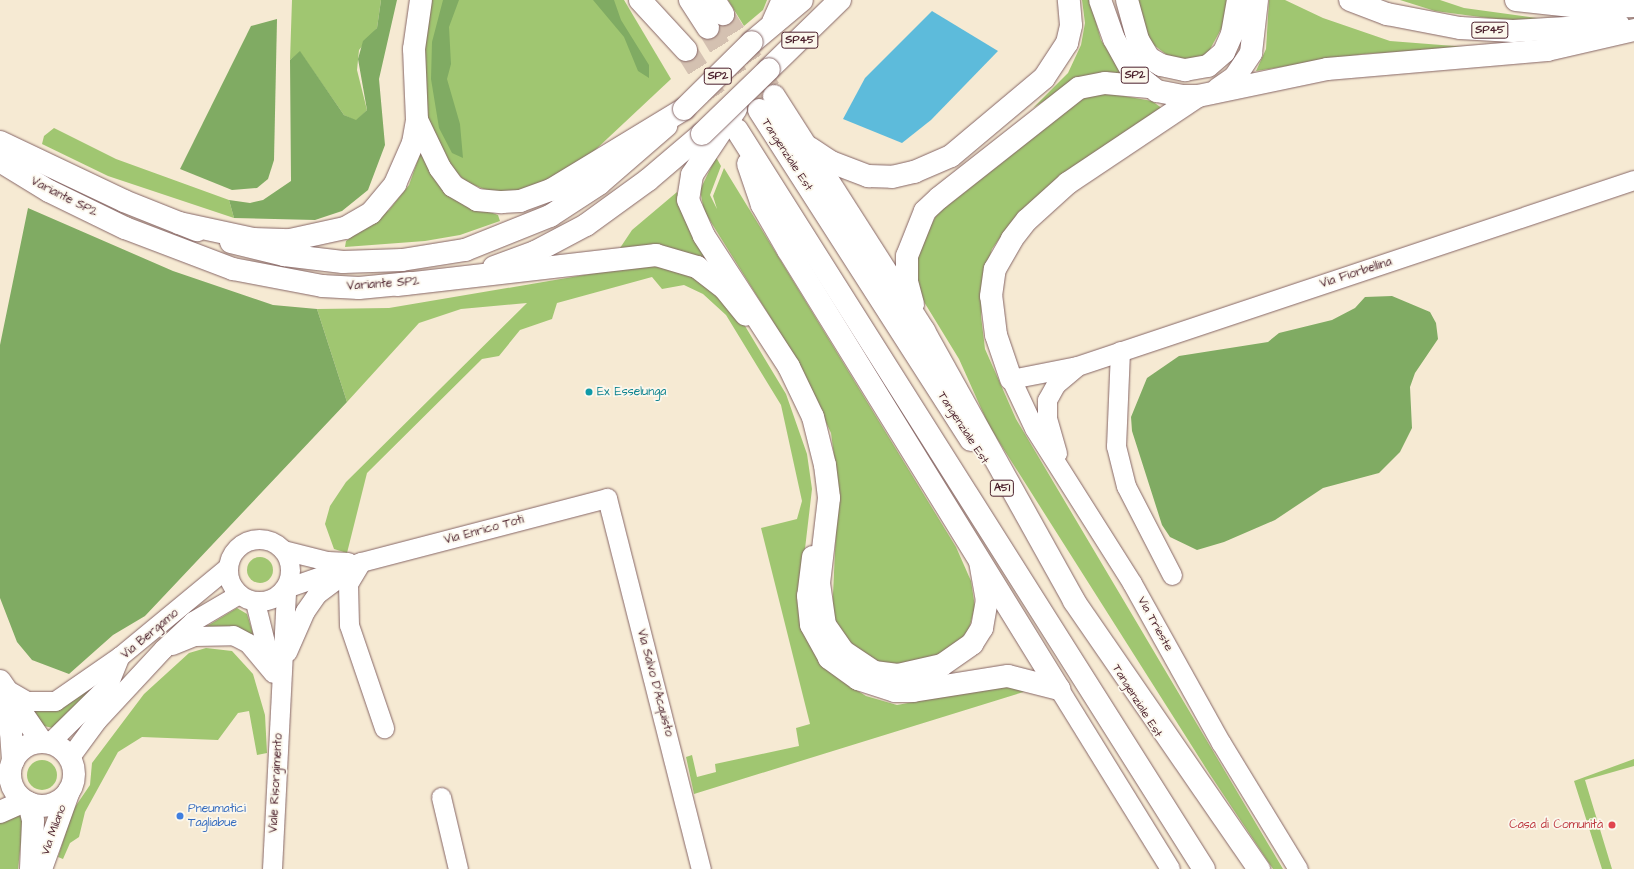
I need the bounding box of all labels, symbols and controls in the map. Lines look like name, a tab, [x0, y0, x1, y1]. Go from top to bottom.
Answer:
road number: SP45	[1471, 21, 1509, 39]
road number: SP45	[781, 31, 819, 49]
road number: SP2	[1120, 66, 1150, 84]
road number: SP2	[703, 67, 733, 85]
street label: Tangenziale Est	[758, 116, 816, 194]
street label: Variante SP2	[28, 174, 100, 220]
street label: Via Fiorbellina	[1318, 255, 1394, 291]
street label: Variante SP2	[346, 274, 420, 294]
place label: Ex Esselunga	[597, 385, 666, 399]
marker: Ex Esselunga	[584, 387, 594, 397]
street label: Tangenziale Est	[934, 389, 992, 467]
road number: A51	[989, 479, 1015, 497]
street label: Via Enrico Toti	[443, 512, 525, 548]
street label: Via Trieste	[1134, 594, 1176, 654]
street label: Via Bergamo	[118, 606, 182, 662]
street label: Via Salvo D'Acquisto	[634, 628, 676, 738]
street label: Tangenziale Est	[1109, 662, 1165, 740]
street label: Viale Risorgimento	[266, 733, 286, 833]
place label: Pneumatici Tagliabue	[188, 802, 246, 830]
street label: Via Milano	[38, 803, 70, 857]
marker: Pneumatici Tagliabue	[175, 811, 185, 821]
place label: Casa di Comunità	[1509, 818, 1603, 832]
marker: Casa di Comunità	[1606, 819, 1618, 831]

